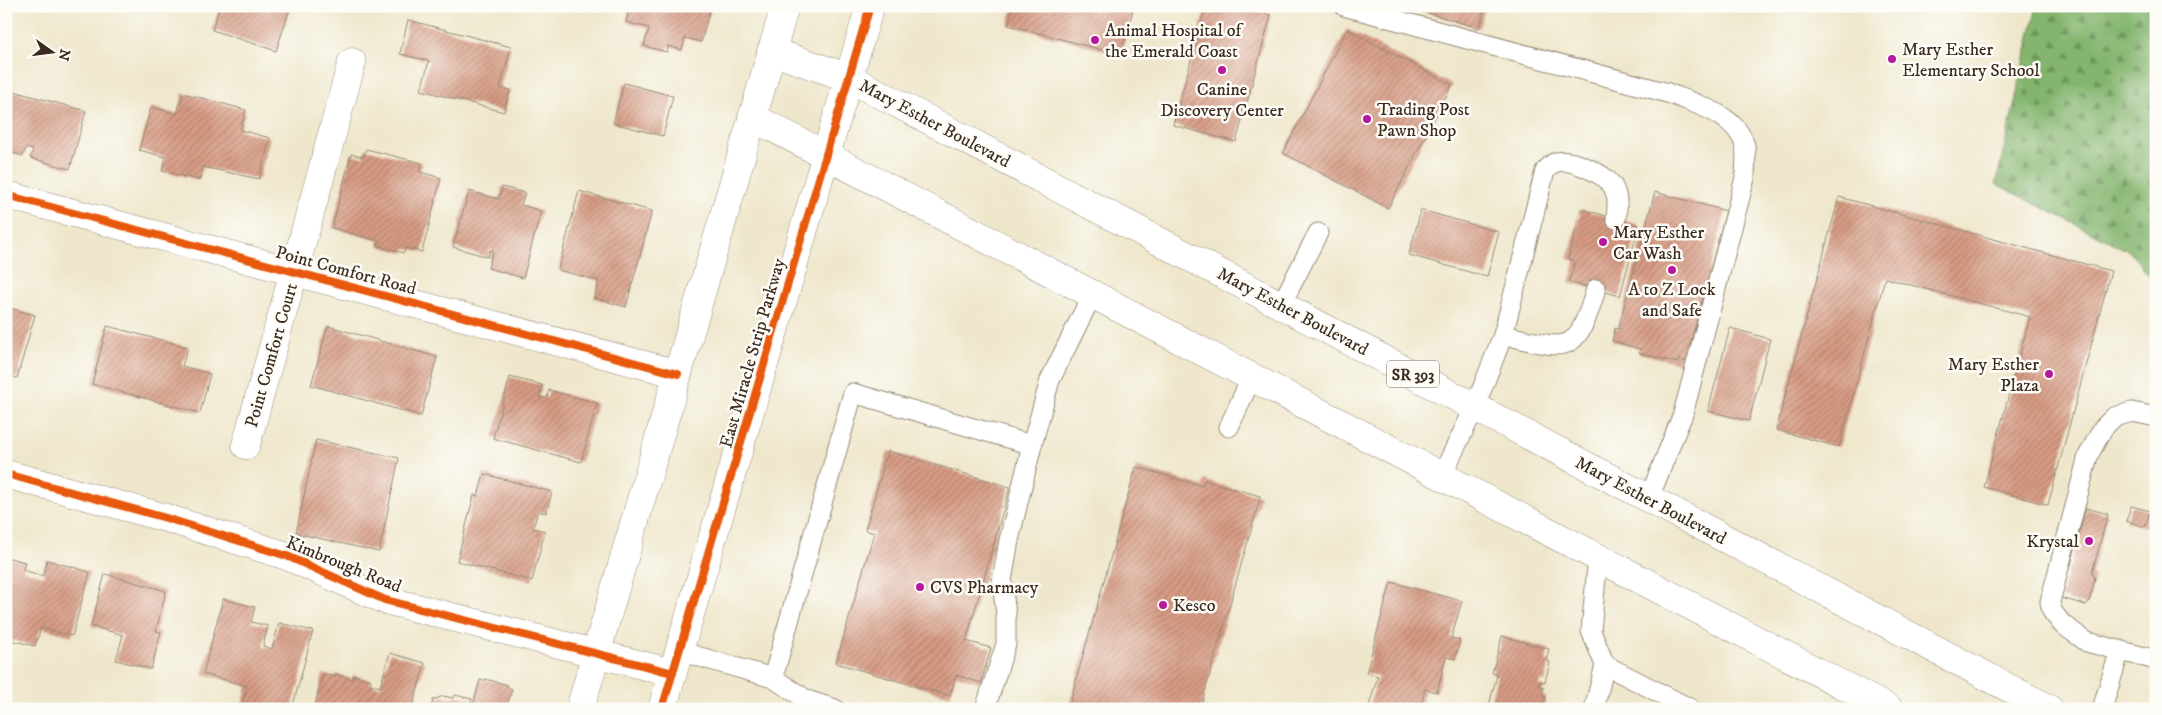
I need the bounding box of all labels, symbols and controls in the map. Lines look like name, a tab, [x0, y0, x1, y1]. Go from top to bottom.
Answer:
place label: Animal Hospital of the Emerald Coast	[1105, 20, 1245, 63]
north arrow	[28, 28, 78, 78]
marker: Animal Hospital of the Emerald Coast	[1089, 34, 1101, 46]
place label: Mary Esther Elementary School	[1902, 39, 2040, 82]
text: N	[53, 47, 74, 63]
marker: Mary Esther Elementary School	[1886, 53, 1898, 65]
marker: Canine Discovery Center	[1216, 64, 1228, 76]
street label: Mary Esther Boulevard	[855, 75, 1014, 173]
place label: Canine Discovery Center	[1160, 79, 1284, 122]
place label: Trading Post Pawn Shop	[1377, 99, 1470, 142]
marker: Trading Post Pawn Shop	[1361, 113, 1373, 125]
place label: Mary Esther Car Wash	[1613, 222, 1705, 265]
marker: Mary Esther Car Wash	[1597, 236, 1609, 248]
street label: Point Comfort Road	[273, 242, 418, 300]
street label: East Miracle Strip Parkway	[715, 255, 791, 451]
street label: Mary Esther Boulevard	[1213, 263, 1372, 361]
marker: A to Z Lock and Safe	[1666, 264, 1678, 276]
place label: A to Z Lock and Safe	[1628, 279, 1716, 322]
street label: Point Comfort Court	[241, 280, 303, 430]
place label: Mary Esther Plaza	[1948, 354, 2039, 397]
road number: SR 393	[1387, 360, 1439, 388]
marker: Mary Esther Plaza	[2043, 368, 2055, 380]
street label: Mary Esther Boulevard	[1571, 452, 1730, 550]
place label: Krystal	[2026, 531, 2080, 553]
street label: Kimbrough Road	[283, 532, 405, 598]
marker: Krystal	[2083, 535, 2095, 547]
place label: CVS Pharmacy	[930, 577, 1039, 599]
marker: CVS Pharmacy	[914, 581, 926, 593]
place label: Kesco	[1173, 595, 1216, 617]
marker: Kesco	[1157, 599, 1169, 611]

